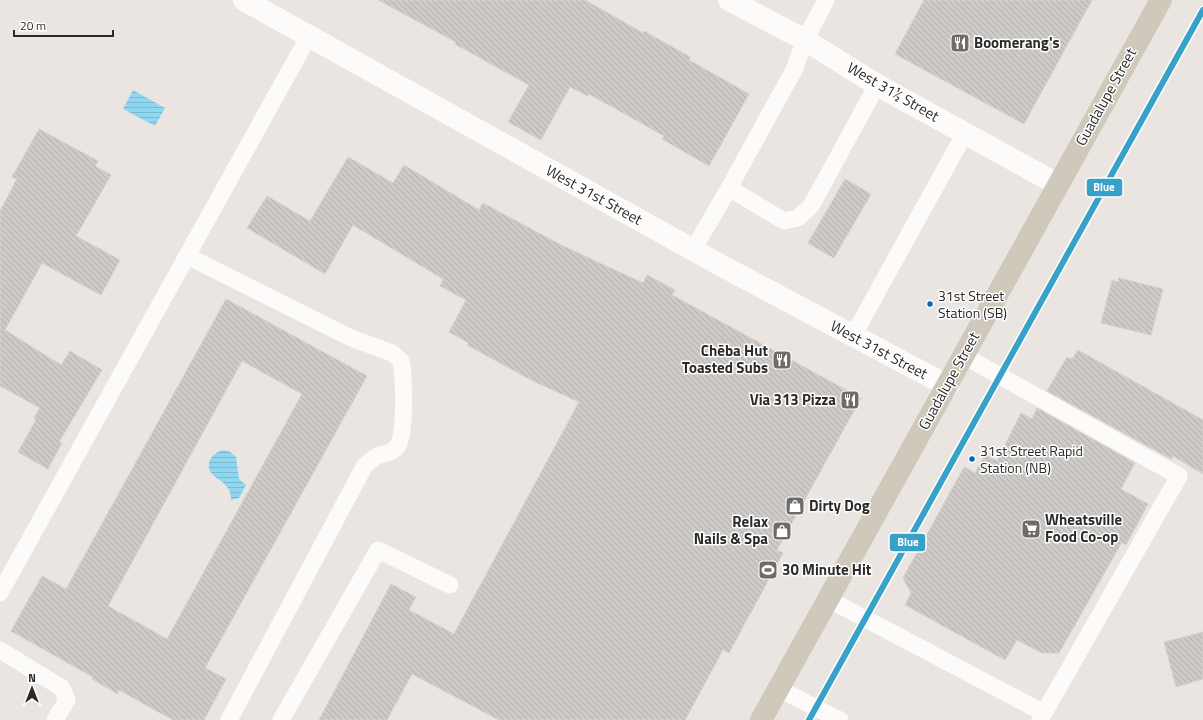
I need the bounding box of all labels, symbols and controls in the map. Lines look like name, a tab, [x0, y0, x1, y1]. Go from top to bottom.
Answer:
scale bar	[14, 12, 113, 38]
text: 20 m	[20, 16, 46, 35]
place label: Boomerang's	[974, 31, 1060, 54]
restaurant icon: Boomerang's	[949, 32, 971, 54]
street label: Guadalupe Street	[1069, 43, 1142, 150]
street label: West 31½ Street	[843, 56, 944, 128]
street label: West 31st Street	[542, 159, 647, 231]
line badge: Blue	[1086, 178, 1123, 197]
text: Blue	[1093, 179, 1115, 195]
place label: 31st Street Station (SB)	[938, 285, 1007, 323]
marker: 31st Street Station (SB)	[925, 299, 935, 309]
street label: West 31st Street	[827, 314, 933, 385]
street label: Guadalupe Street	[912, 327, 985, 434]
place label: Chēba Hut Toasted Subs	[682, 339, 769, 379]
restaurant icon: Chēba Hut Toasted Subs	[771, 349, 793, 371]
place label: Via 313 Pizza	[750, 388, 836, 411]
restaurant icon: Via 313 Pizza	[839, 389, 861, 411]
place label: 31st Street Rapid Station (NB)	[980, 440, 1083, 478]
marker: 31st Street Rapid Station (NB)	[967, 454, 977, 464]
place label: Dirty Dog	[809, 494, 870, 517]
shop icon: Dirty Dog	[784, 495, 806, 517]
place label: Wheatsville Food Co-op	[1045, 508, 1122, 548]
place label: Relax Nails & Spa	[694, 510, 768, 550]
supermarket icon: Wheatsville Food Co-op	[1020, 518, 1042, 540]
shop icon: Relax Nails & Spa	[771, 520, 793, 542]
line badge: Blue	[889, 533, 926, 552]
text: Blue	[897, 534, 919, 550]
place label: 30 Minute Hit	[782, 558, 872, 581]
sports icon: 30 Minute Hit	[757, 559, 779, 581]
north arrow	[12, 668, 52, 708]
text: N	[28, 670, 36, 686]

